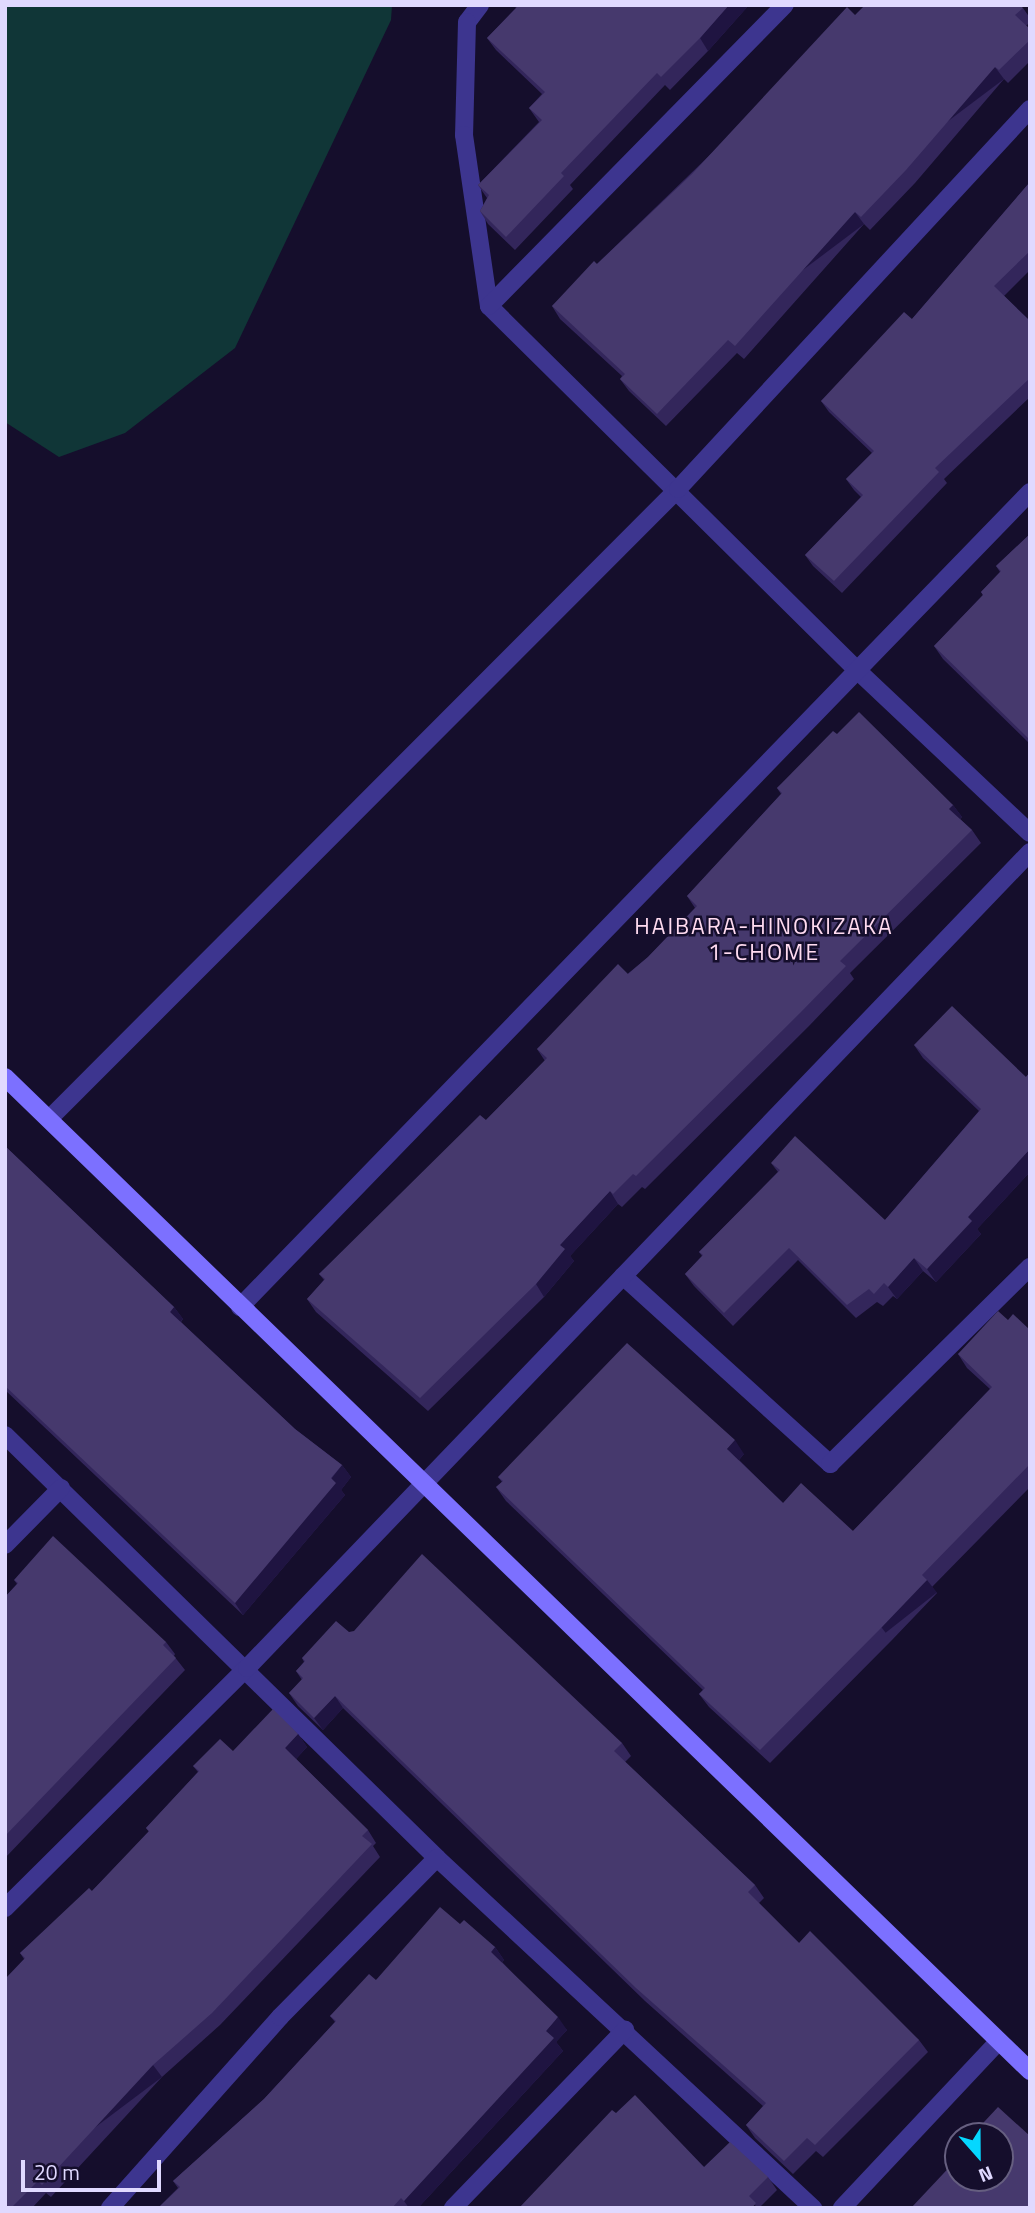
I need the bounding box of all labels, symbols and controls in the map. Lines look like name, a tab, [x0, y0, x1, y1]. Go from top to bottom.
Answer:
district label: HAIBARA-HINOKIZAKA 1-CHOME	[636, 912, 892, 966]
north arrow	[944, 2122, 1014, 2192]
scale bar	[24, 2146, 164, 2190]
text: 20 m	[34, 2156, 80, 2188]
text: N	[975, 2159, 997, 2191]

